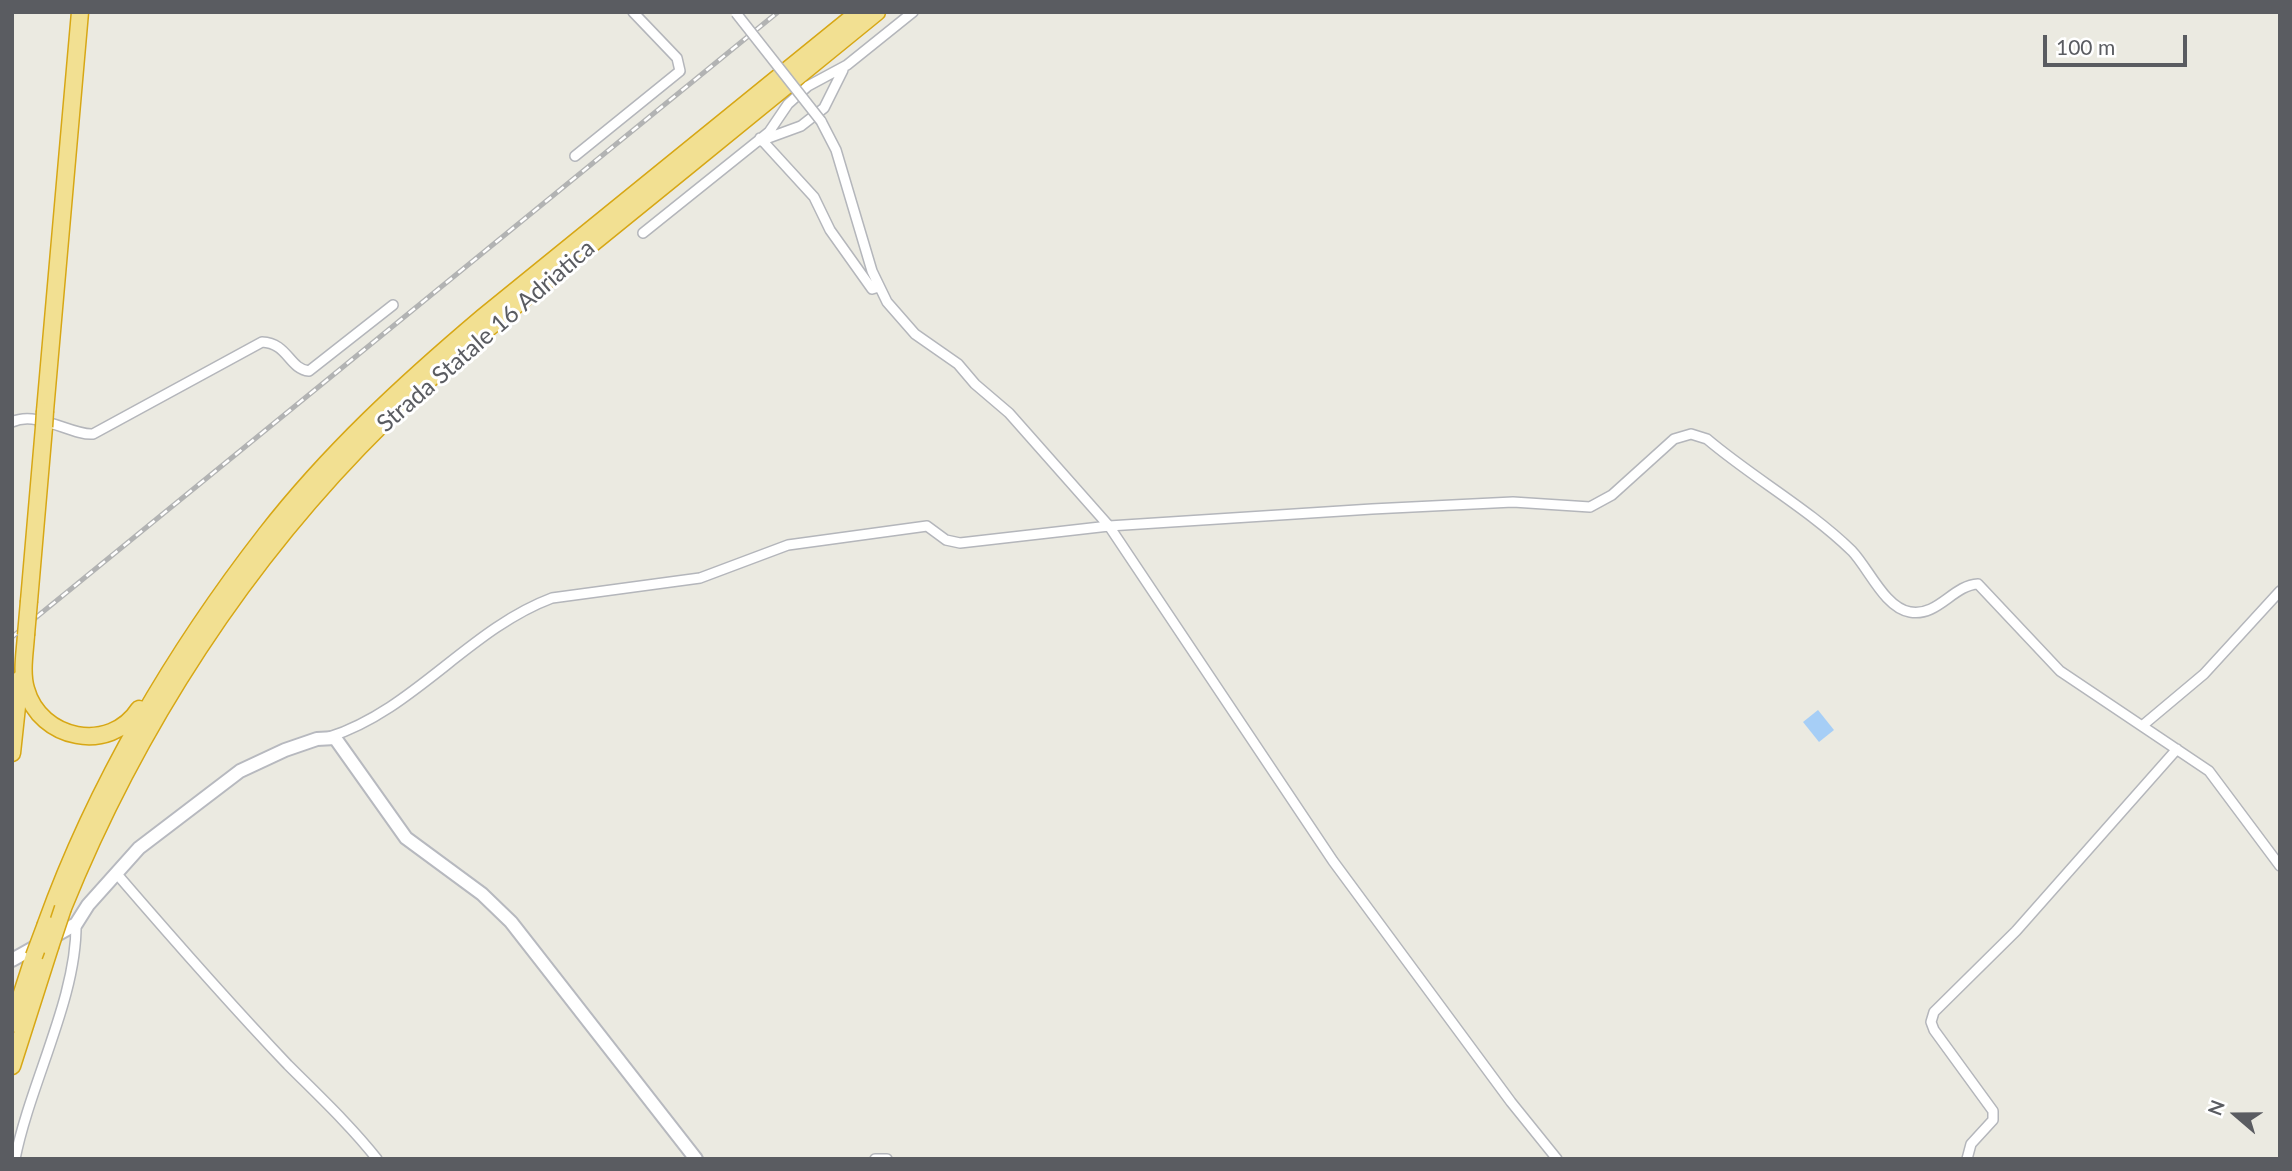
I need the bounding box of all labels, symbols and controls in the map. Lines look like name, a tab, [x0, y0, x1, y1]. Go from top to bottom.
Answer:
scale bar	[2047, 21, 2190, 65]
text: 100 m	[2056, 34, 2115, 59]
street label: Strada Statale 16 Adriatica	[371, 234, 601, 438]
north arrow	[2201, 1080, 2271, 1150]
text: N	[2202, 1097, 2229, 1118]

